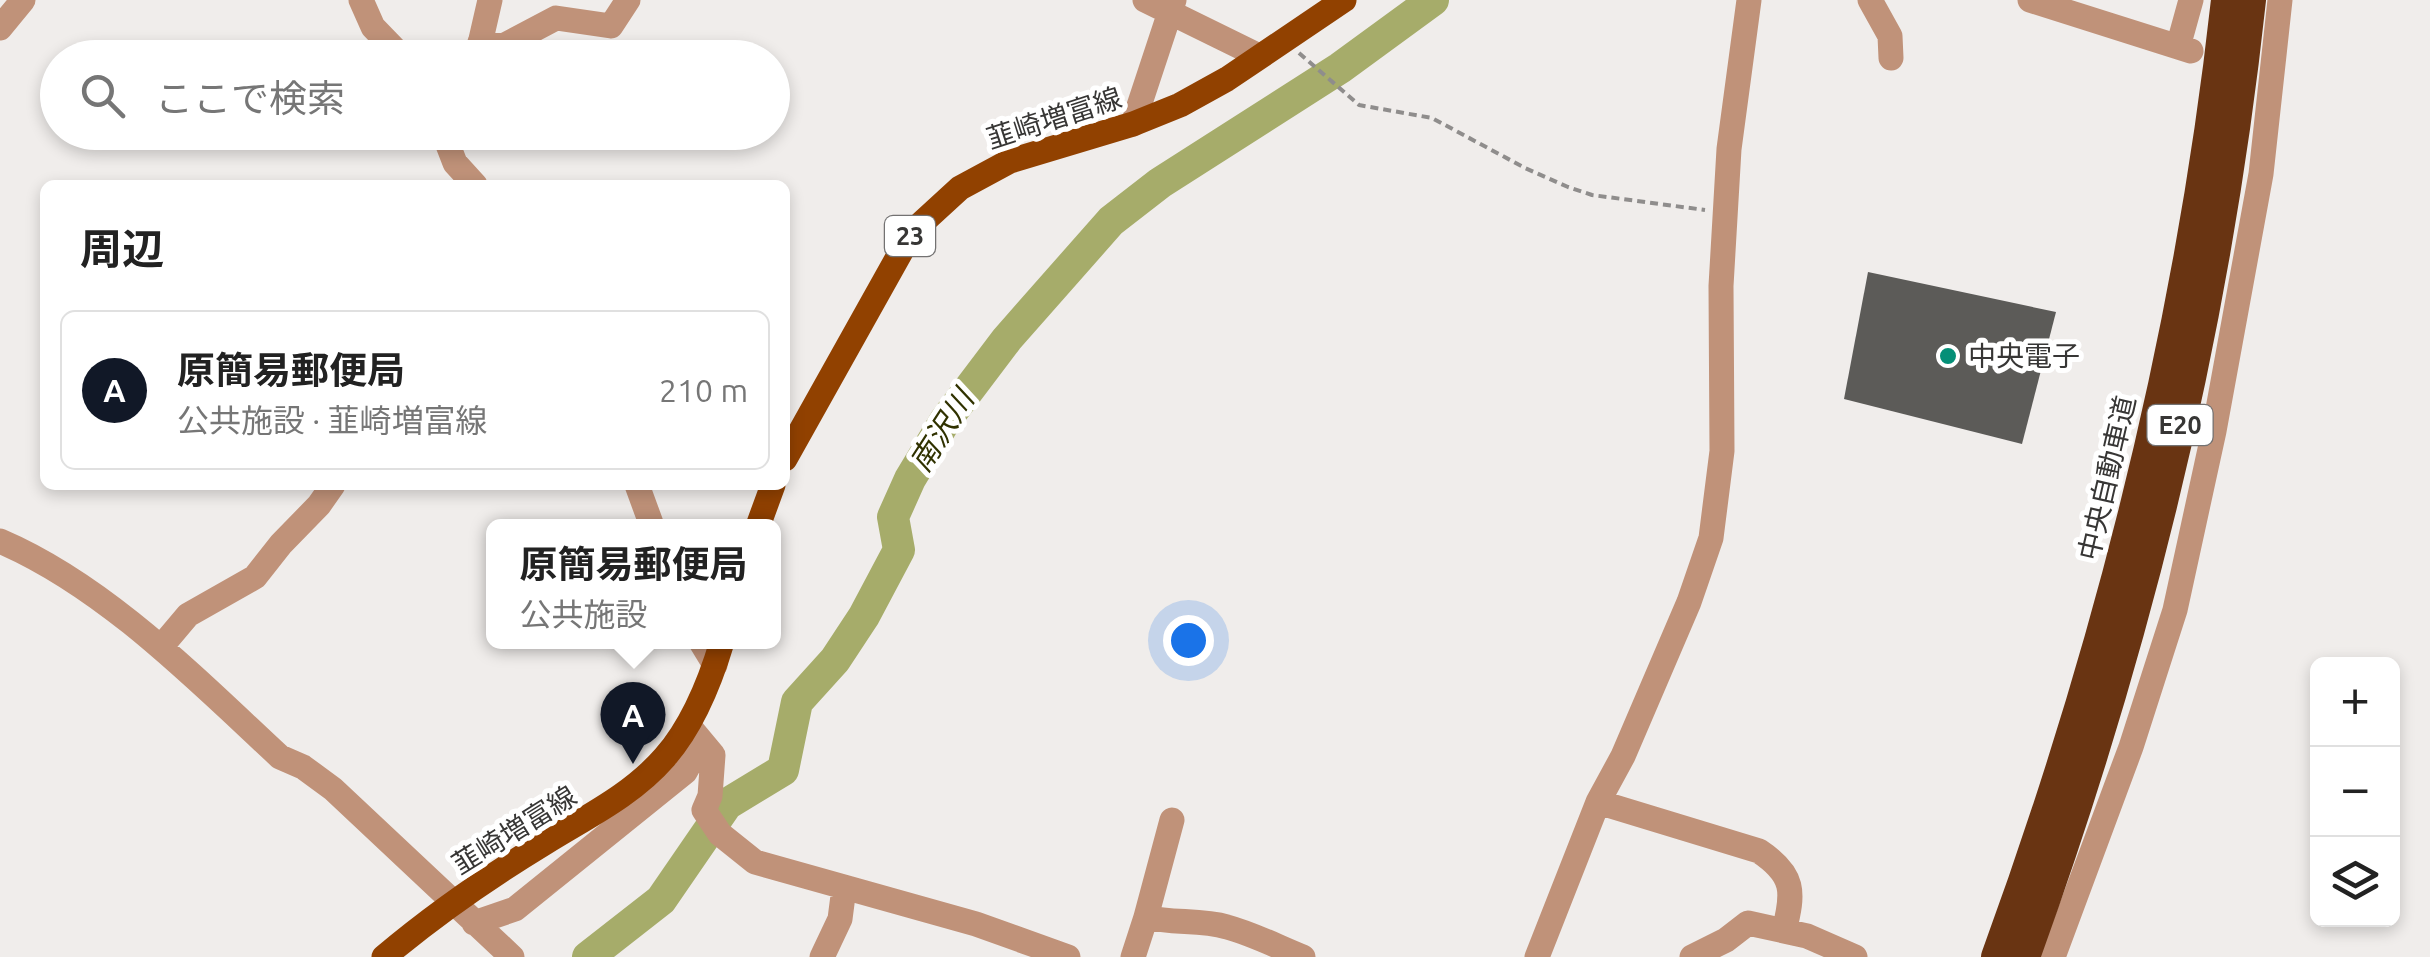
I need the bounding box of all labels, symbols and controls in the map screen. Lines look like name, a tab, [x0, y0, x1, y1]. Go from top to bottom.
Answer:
search box	[40, 40, 790, 150]
icon: search	[75, 68, 130, 123]
text: ここで検索	[155, 77, 345, 119]
street label: 韮崎増富線	[982, 81, 1125, 154]
road number: 23	[885, 216, 935, 256]
text: 周辺	[80, 225, 164, 272]
place label: 中央電子	[1968, 340, 2080, 371]
marker: 中央電子	[1937, 345, 1959, 367]
text: 原簡易郵便局	[177, 349, 405, 391]
text: A	[103, 372, 126, 408]
text: 210 m	[659, 372, 748, 408]
water label: 南沢川	[902, 381, 982, 477]
street label: 中央自動車道	[2073, 393, 2141, 563]
text: 公共施設 · 韮崎増富線	[177, 402, 488, 438]
road number: E20	[2148, 405, 2212, 445]
popup	[486, 519, 781, 649]
text: 原簡易郵便局	[519, 543, 748, 585]
text: 公共施設	[519, 596, 648, 632]
your location	[1163, 615, 1214, 666]
map controls	[2310, 657, 2400, 927]
button: +	[2310, 657, 2400, 747]
pin: A	[600, 682, 666, 764]
button: −	[2310, 747, 2400, 837]
street label: 韮崎増富線	[446, 779, 581, 880]
button: layers	[2310, 837, 2400, 927]

